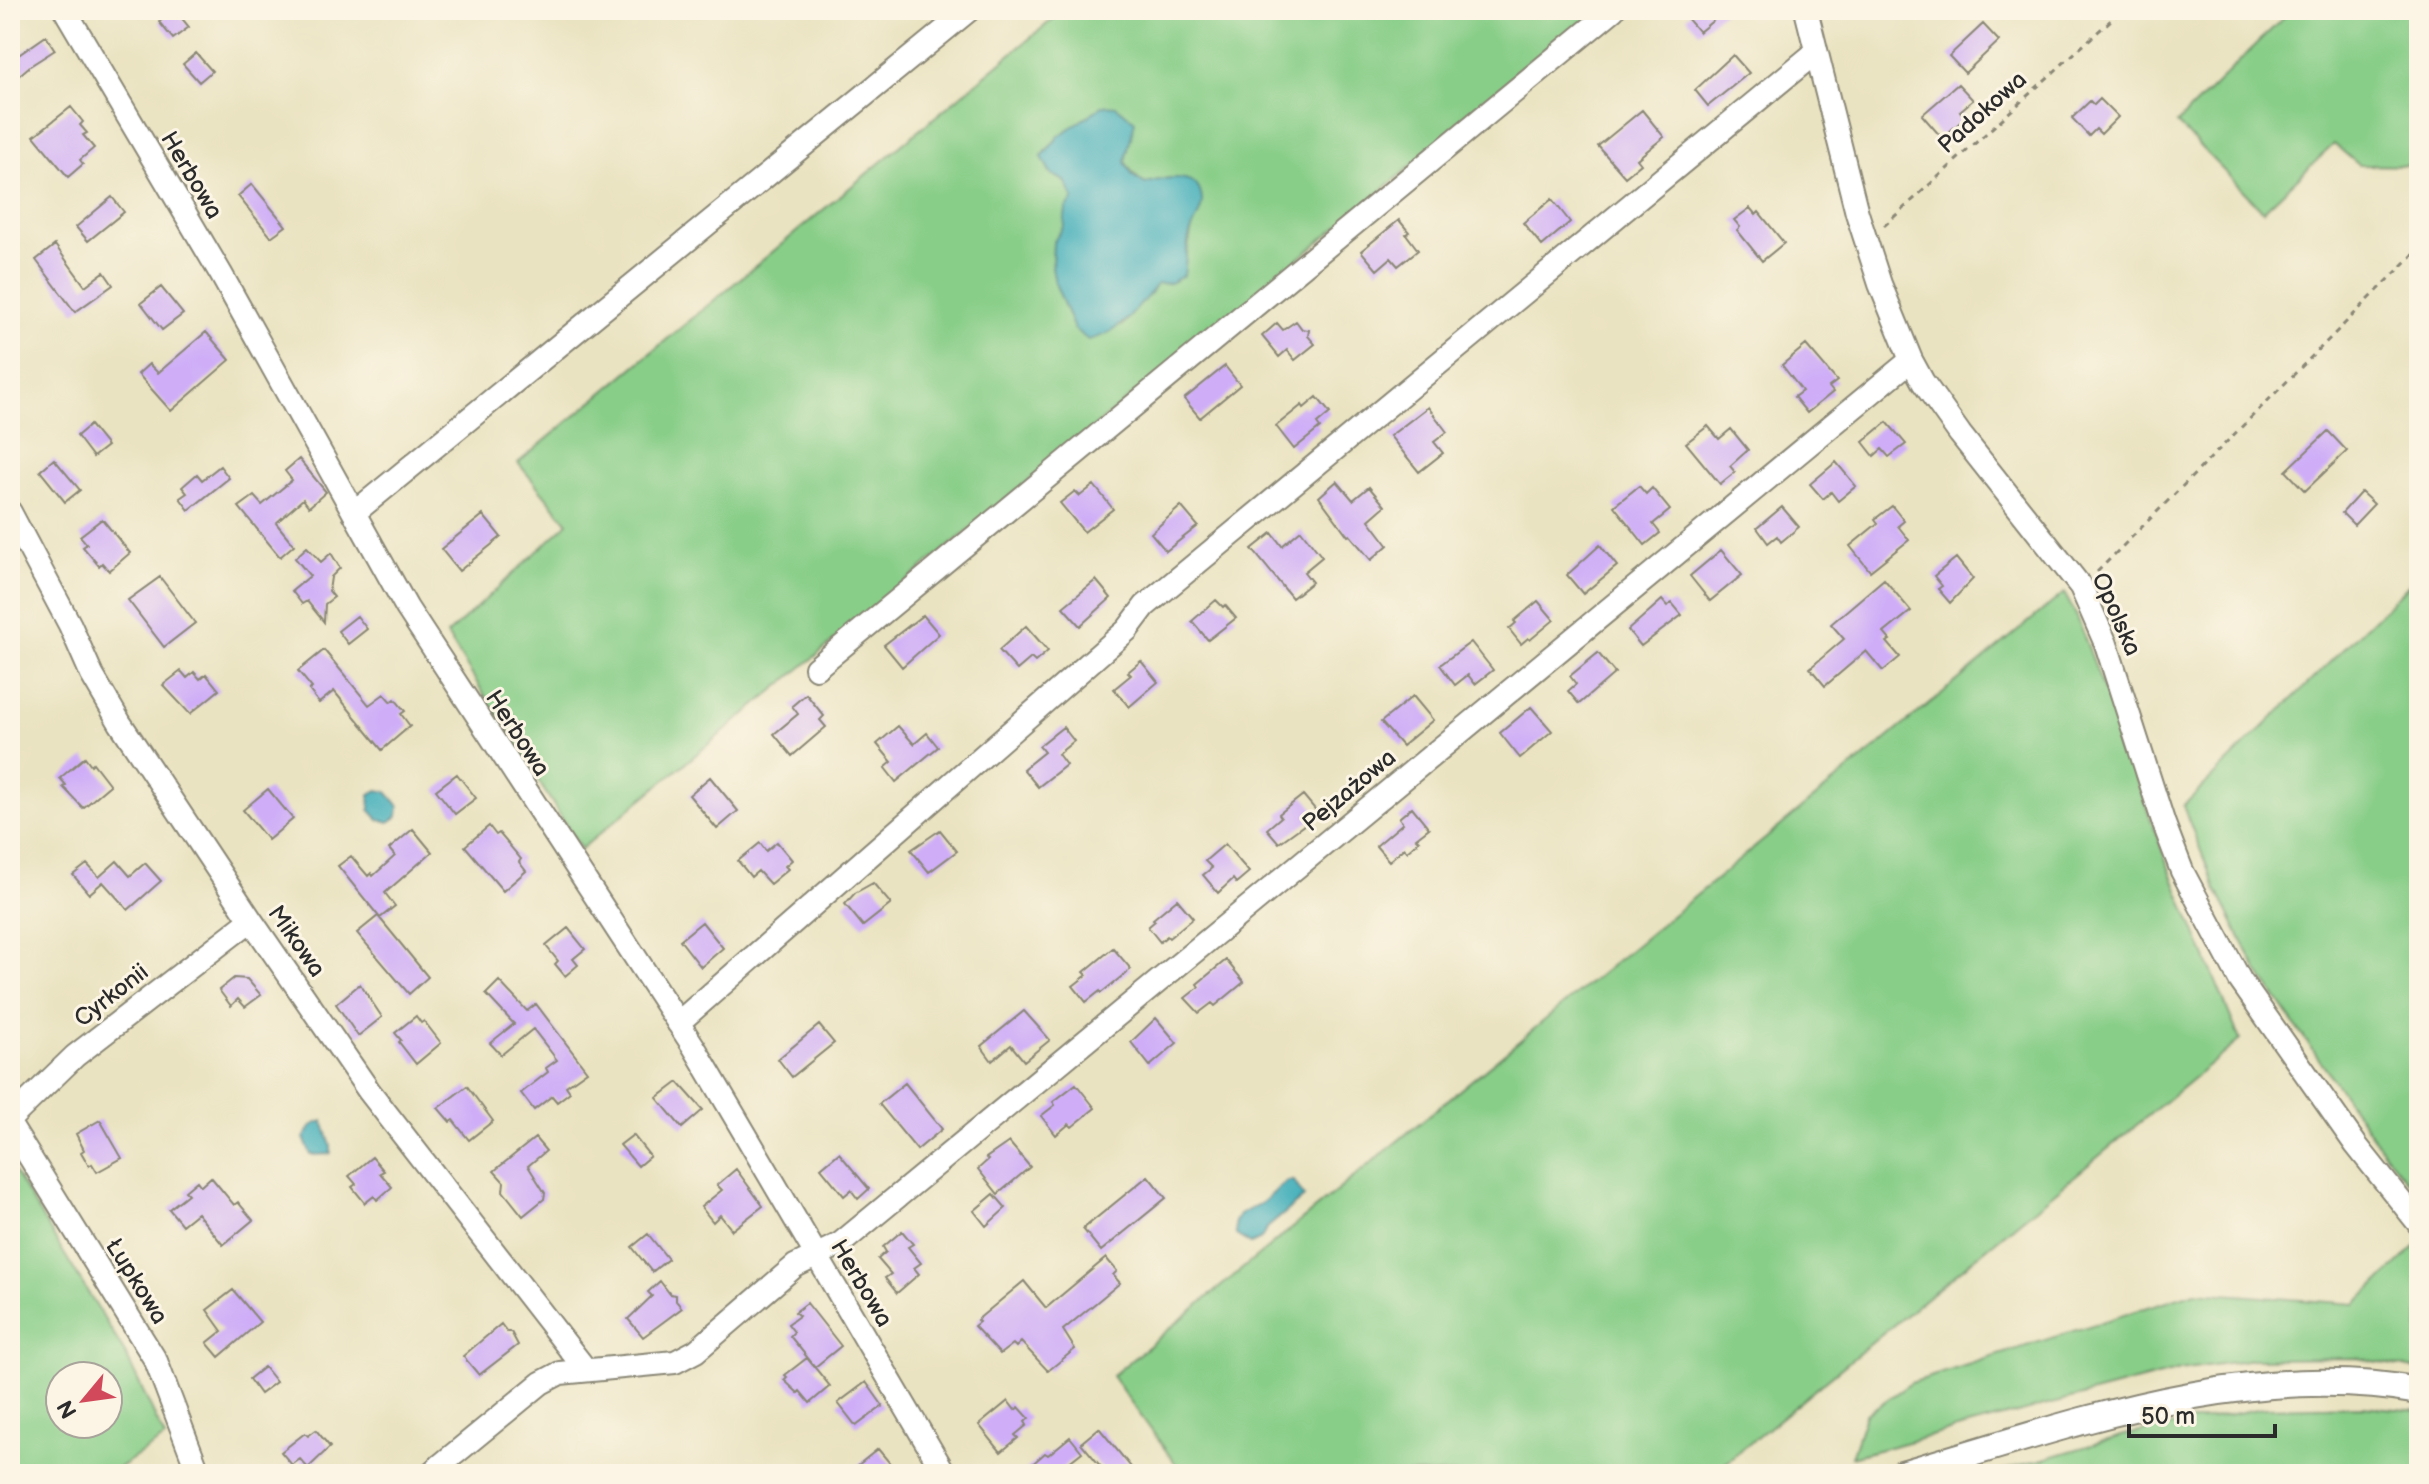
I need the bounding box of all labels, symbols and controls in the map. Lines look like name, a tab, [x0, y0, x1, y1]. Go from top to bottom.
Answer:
street label: Padokowa	[1932, 65, 2033, 160]
street label: Herbowa	[154, 126, 229, 224]
street label: Opolska	[2085, 568, 2148, 660]
street label: Herbowa	[479, 685, 556, 782]
street label: Pejzażowa	[1297, 743, 1402, 838]
street label: Mikowa	[262, 900, 332, 983]
street label: Cyrkonii	[68, 957, 154, 1033]
street label: Łupkowa	[99, 1233, 174, 1329]
street label: Herbowa	[824, 1234, 899, 1332]
north arrow	[44, 1360, 124, 1440]
scale bar	[2129, 1388, 2275, 1438]
text: N	[52, 1395, 84, 1423]
text: 50 m	[2141, 1402, 2195, 1431]

